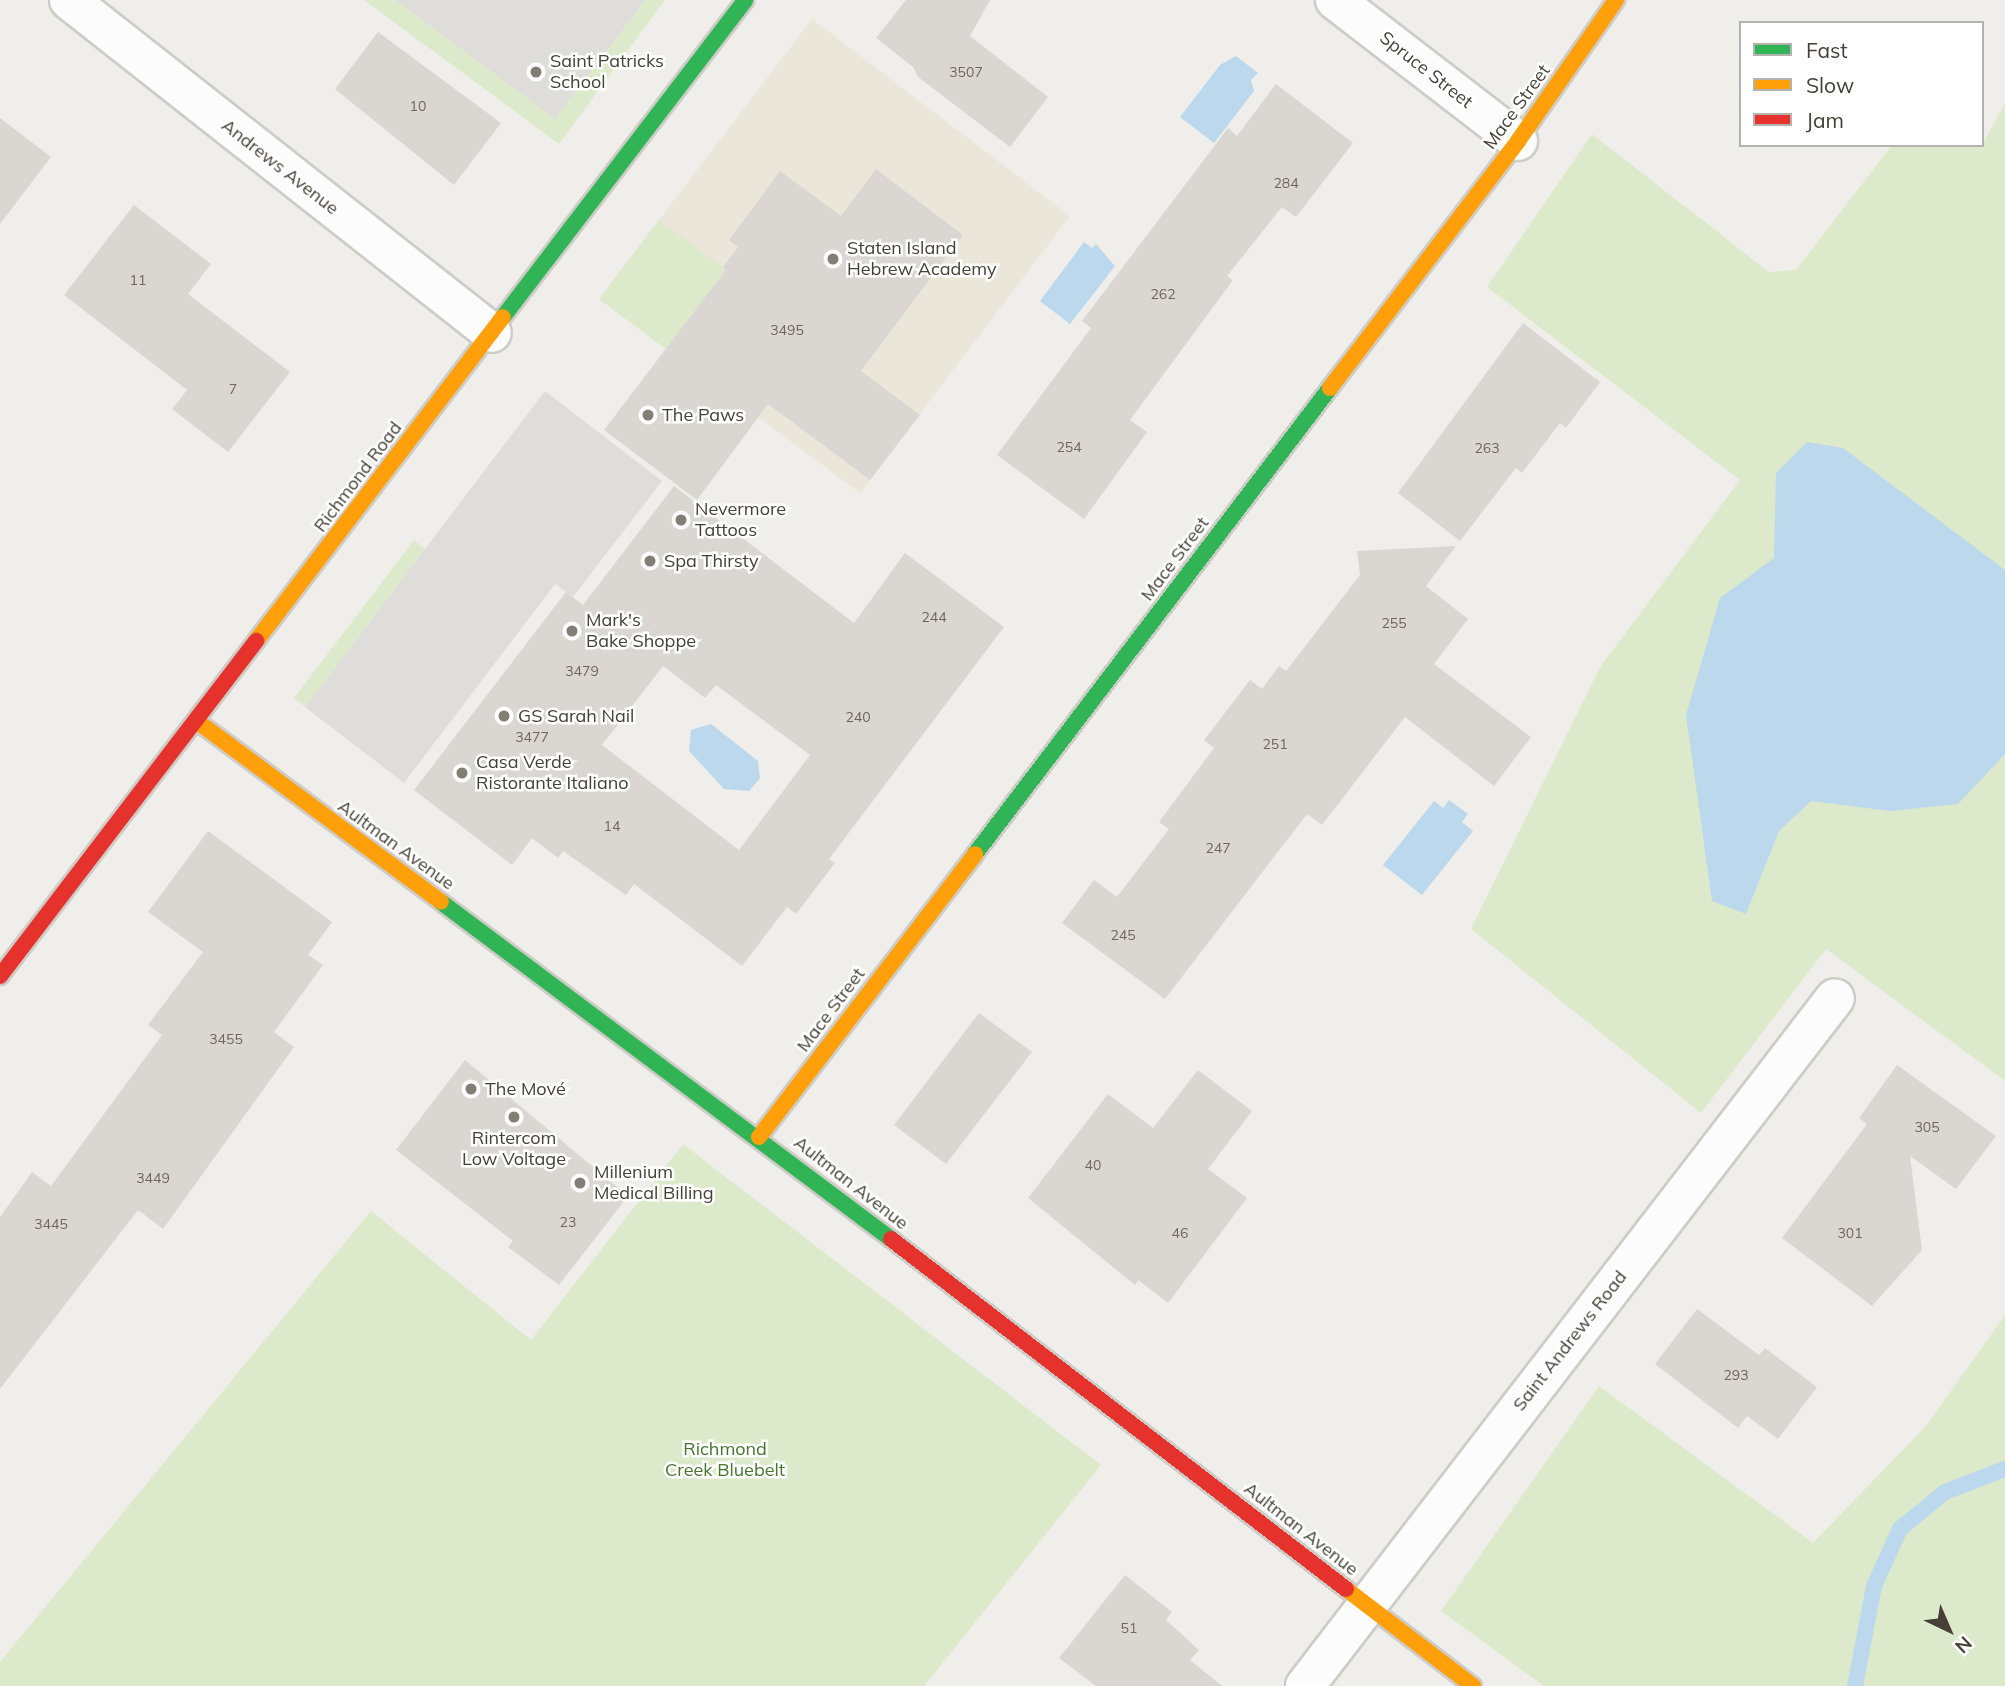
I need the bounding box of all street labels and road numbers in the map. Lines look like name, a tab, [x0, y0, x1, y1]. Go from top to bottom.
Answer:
street label: Spruce Street	[1375, 27, 1477, 113]
street label: Mace Street	[1479, 61, 1555, 153]
street label: Andrews Avenue	[217, 115, 343, 219]
street label: Richmond Road	[310, 418, 406, 536]
street label: Mace Street	[1137, 513, 1213, 605]
street label: Aultman Avenue	[334, 795, 458, 895]
street label: Mace Street	[793, 964, 869, 1056]
street label: Aultman Avenue	[790, 1132, 912, 1234]
street label: Saint Andrews Road	[1509, 1267, 1631, 1415]
street label: Aultman Avenue	[1240, 1478, 1362, 1580]

